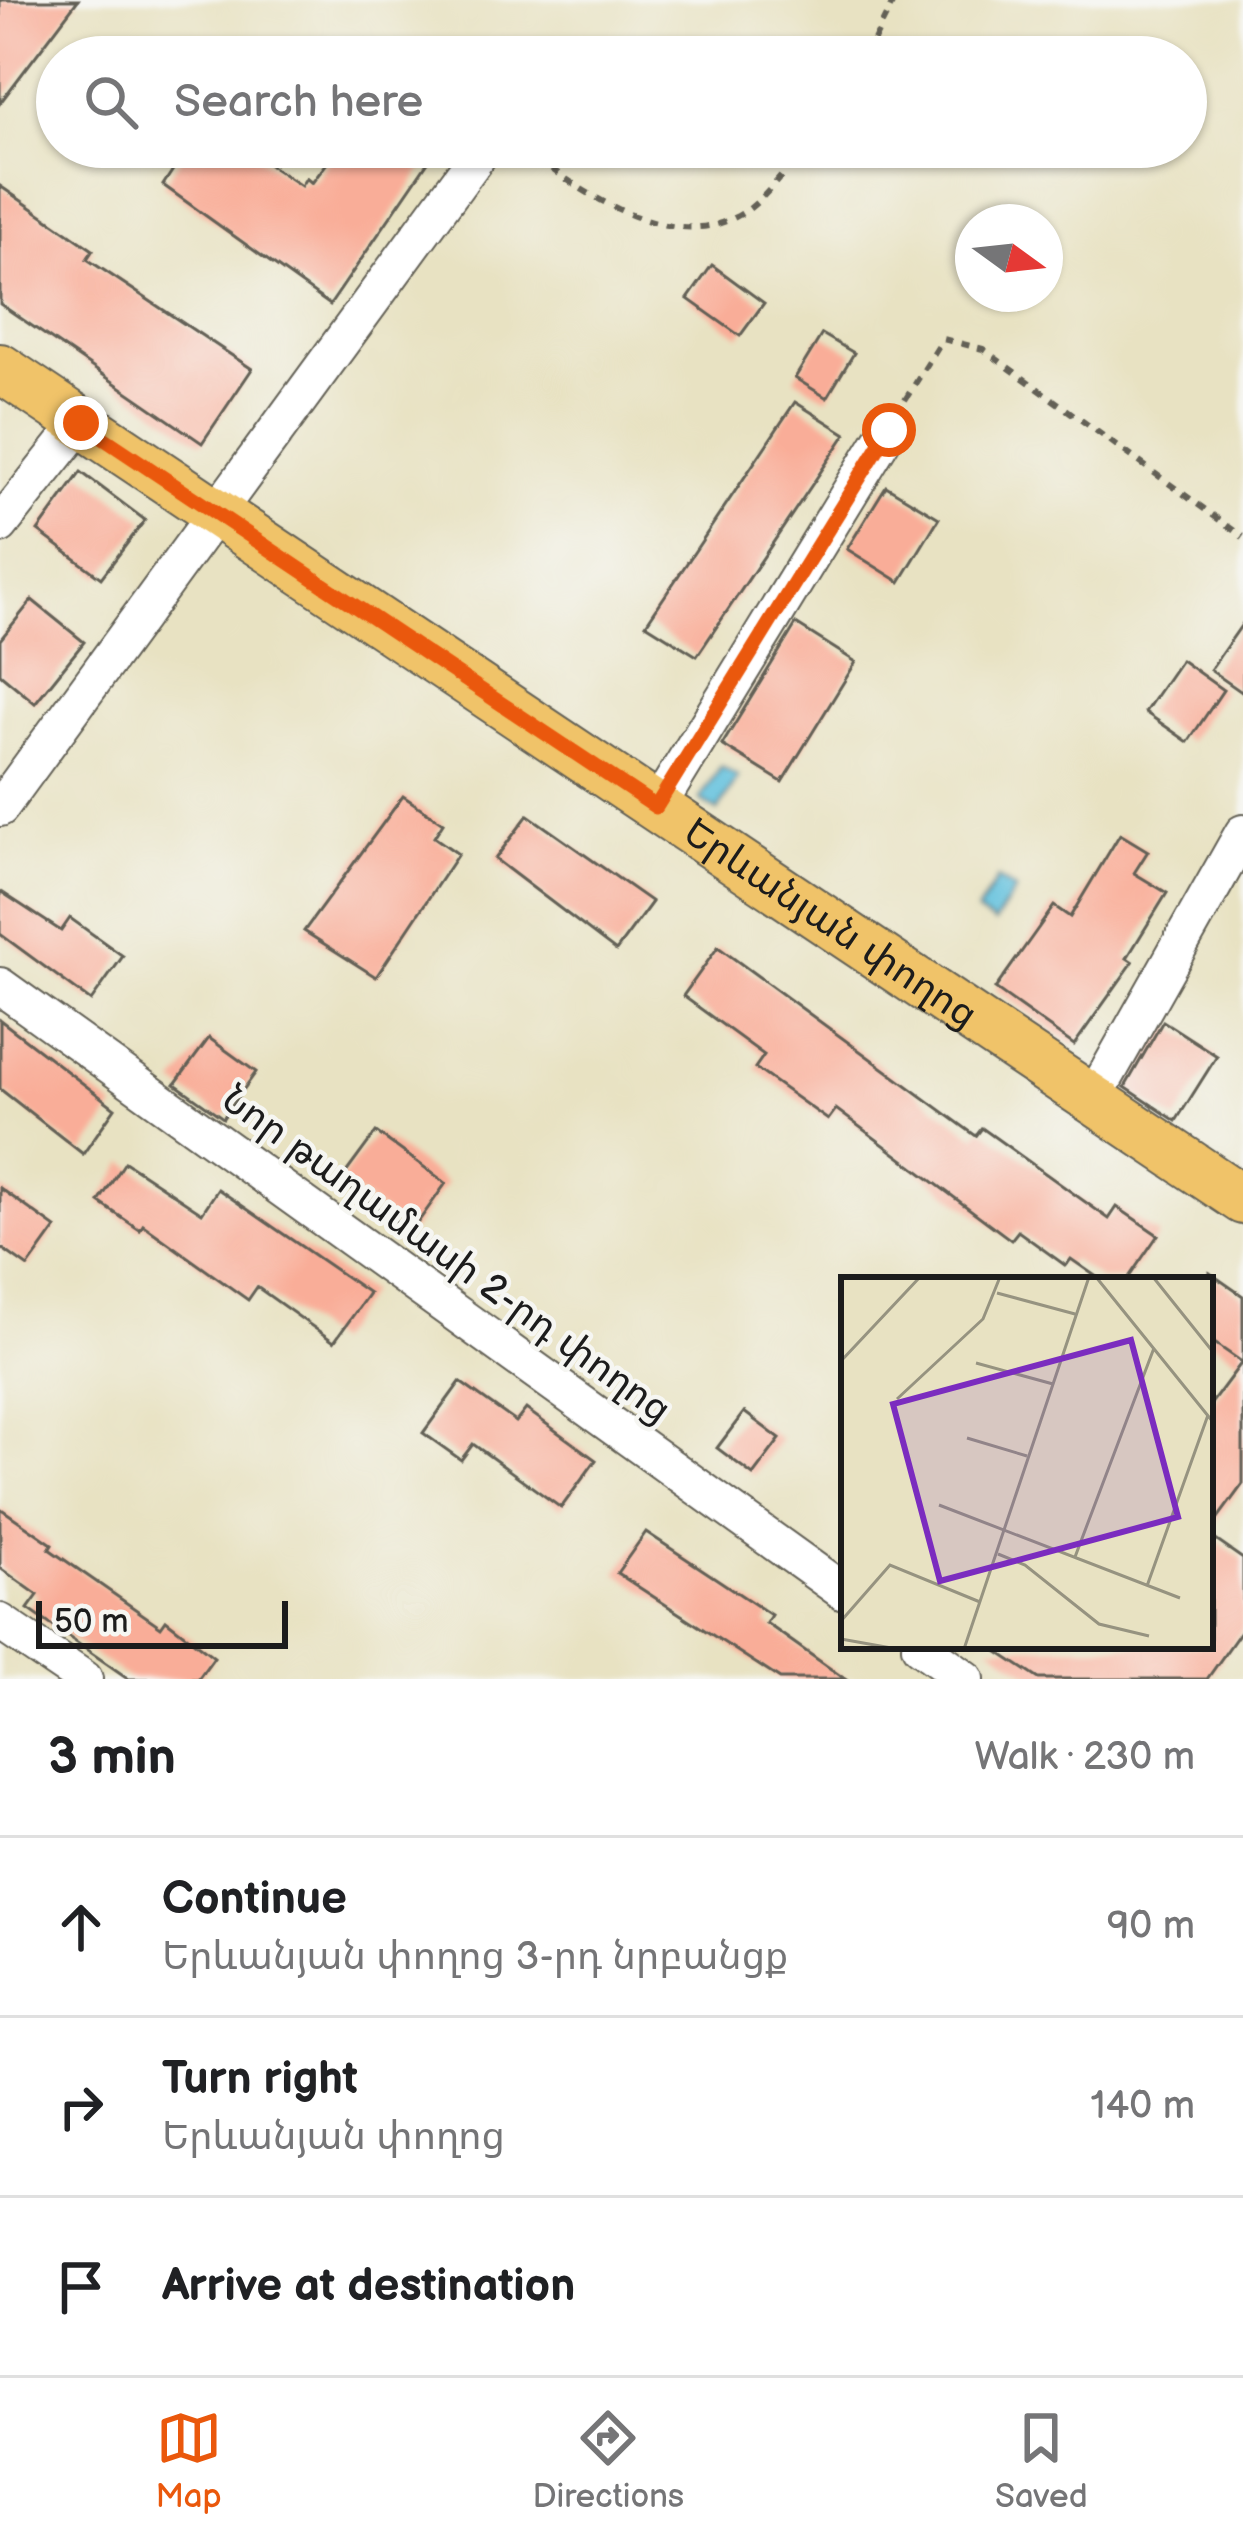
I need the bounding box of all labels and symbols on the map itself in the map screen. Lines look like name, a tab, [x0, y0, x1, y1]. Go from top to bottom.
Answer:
north arrow	[955, 204, 1063, 312]
route end	[54, 396, 108, 450]
route start	[862, 403, 916, 457]
street label: Երևանյան փողոց	[675, 809, 986, 1039]
street label: Նոր թաղամասի 2-րդ փողոց	[212, 1076, 680, 1434]
inset map	[841, 1277, 1213, 1649]
scale bar	[36, 1595, 288, 1648]

